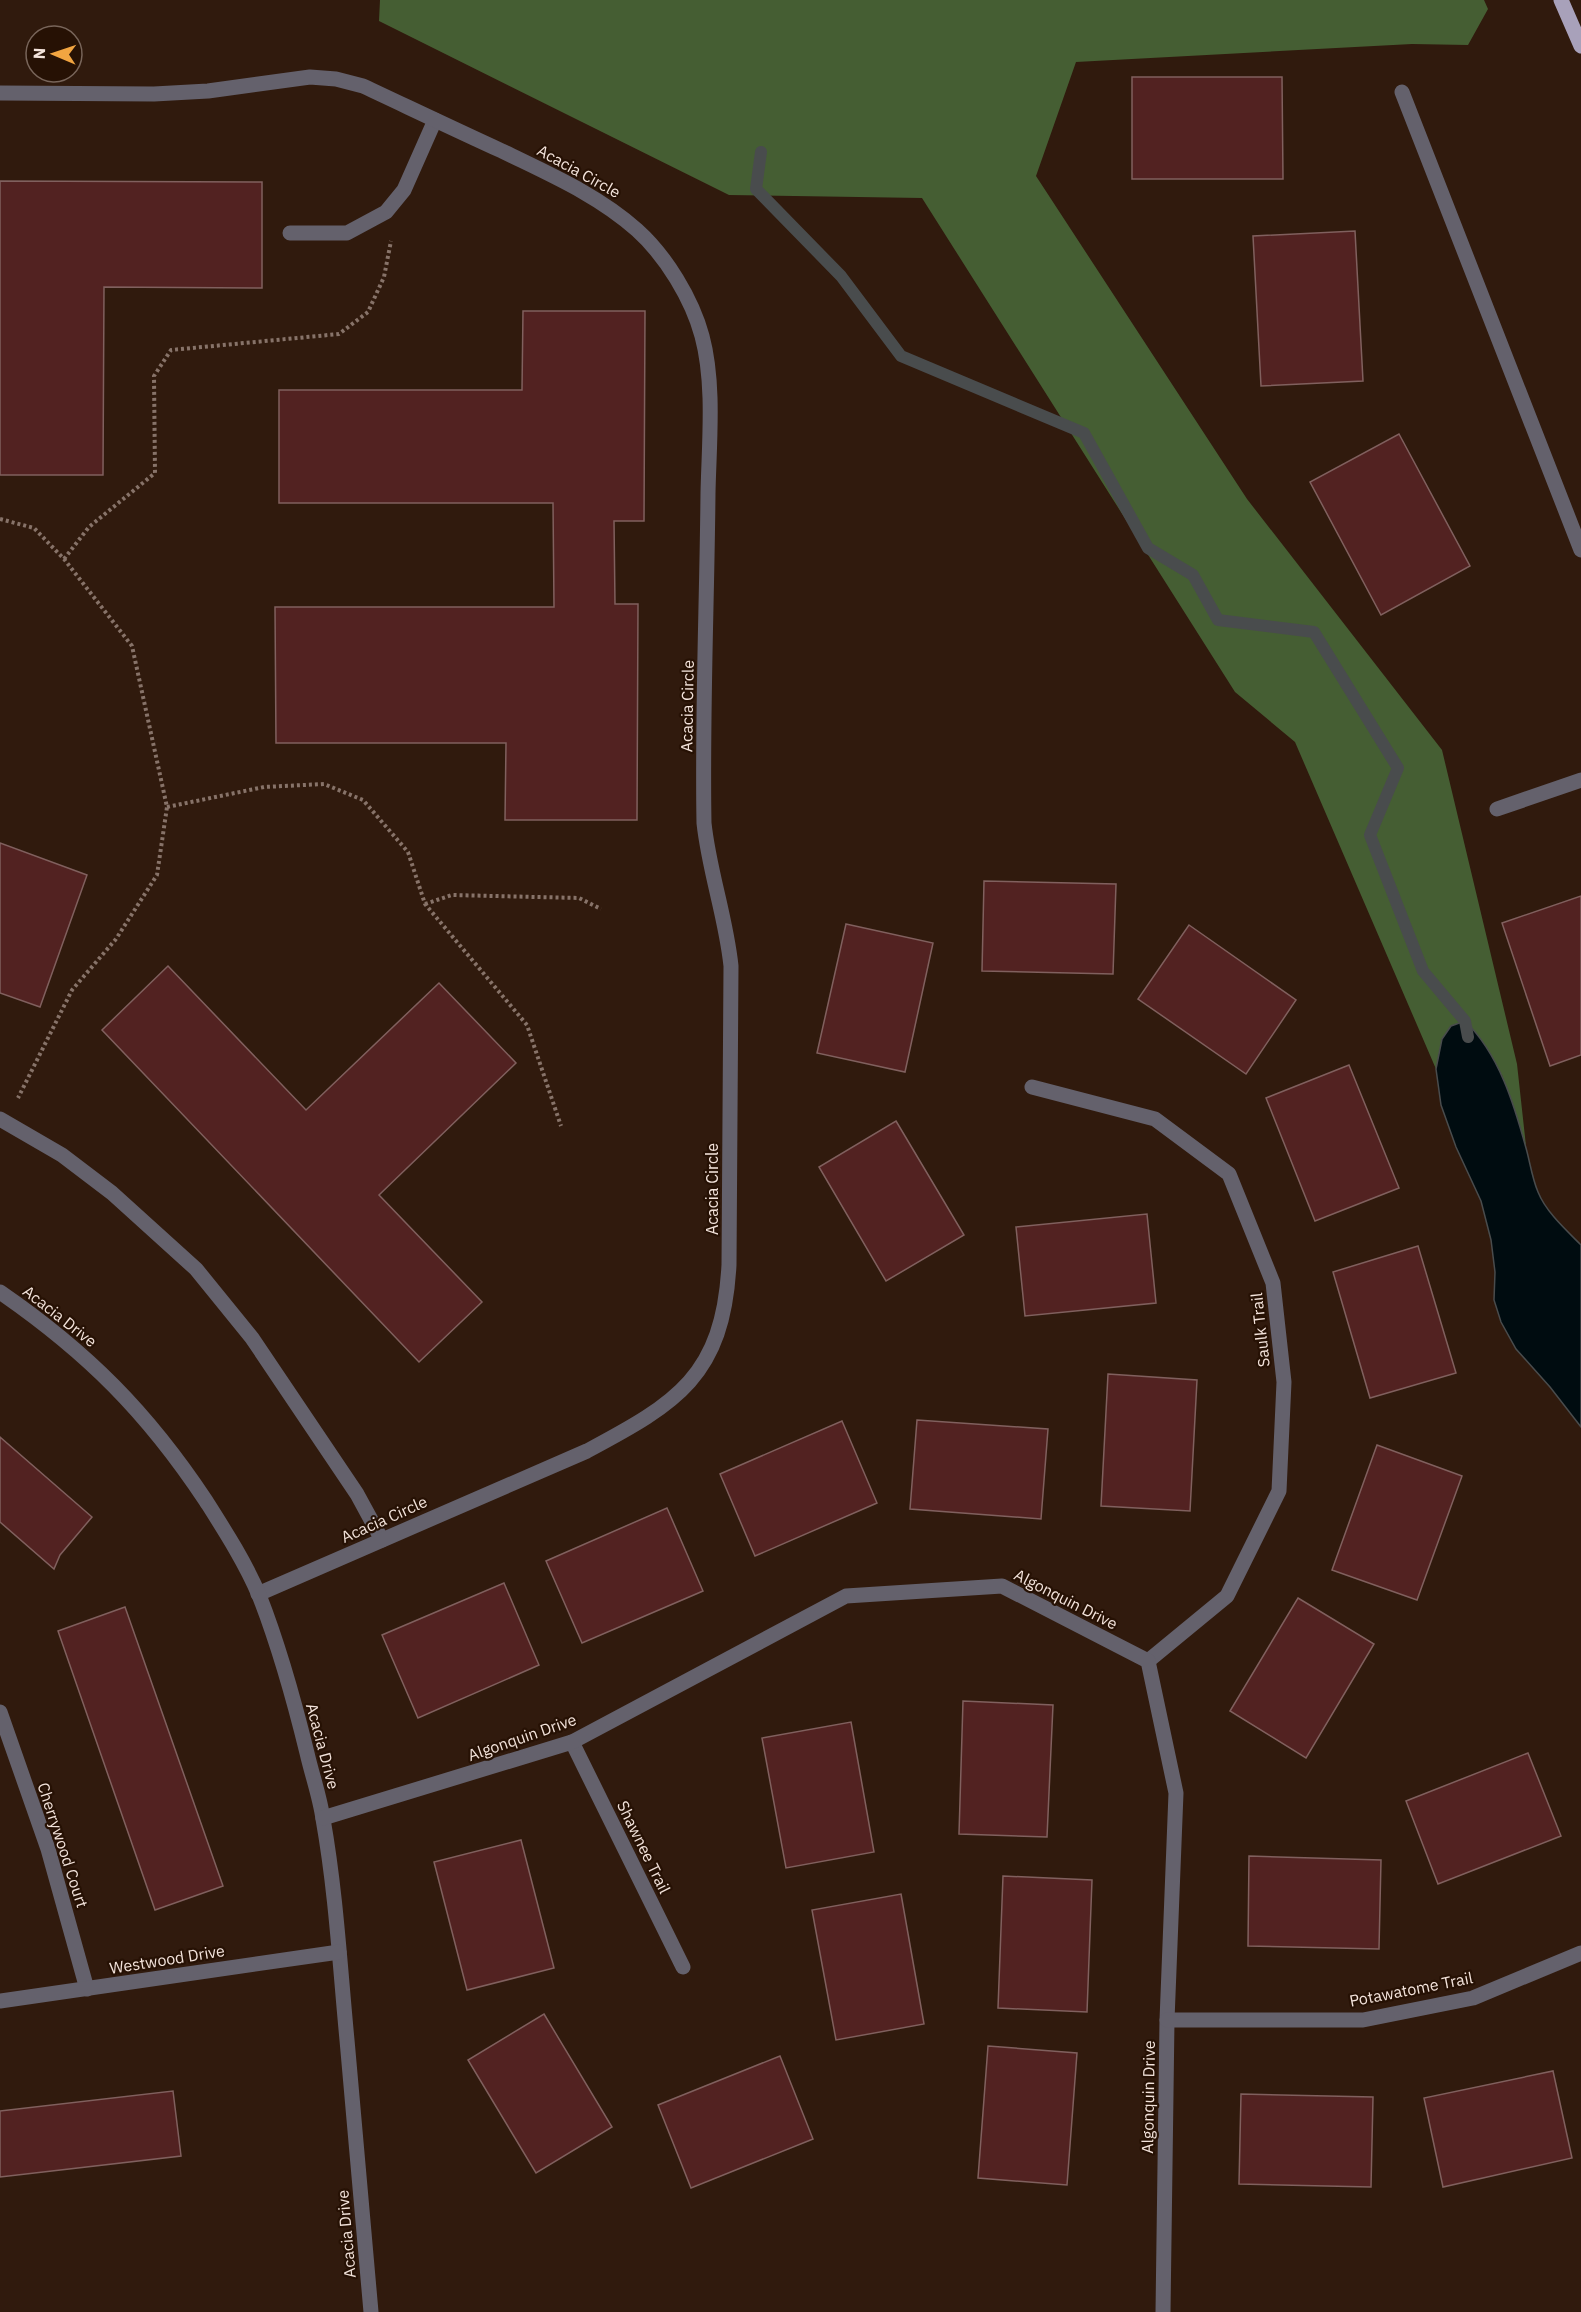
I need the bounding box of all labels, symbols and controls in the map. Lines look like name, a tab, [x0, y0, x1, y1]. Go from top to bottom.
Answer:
north arrow	[24, 24, 84, 84]
text: N	[29, 47, 49, 60]
street label: Acacia Circle	[534, 140, 624, 202]
street label: Acacia Circle	[676, 660, 698, 752]
street label: Acacia Circle	[702, 1143, 722, 1235]
street label: Acacia Drive	[19, 1281, 101, 1351]
street label: Saulk Trail	[1246, 1292, 1274, 1368]
street label: Acacia Circle	[338, 1491, 430, 1547]
street label: Algonquin Drive	[1011, 1564, 1121, 1634]
street label: Acacia Drive	[302, 1701, 344, 1791]
street label: Algonquin Drive	[465, 1709, 579, 1765]
street label: Cherrywood Court	[33, 1780, 93, 1910]
street label: Shawnee Trail	[613, 1797, 675, 1897]
street label: Westwood Drive	[108, 1940, 226, 1978]
street label: Potawatome Trail	[1348, 1967, 1474, 2011]
street label: Algonquin Drive	[1137, 2040, 1159, 2154]
street label: Acacia Drive	[332, 2189, 360, 2279]

